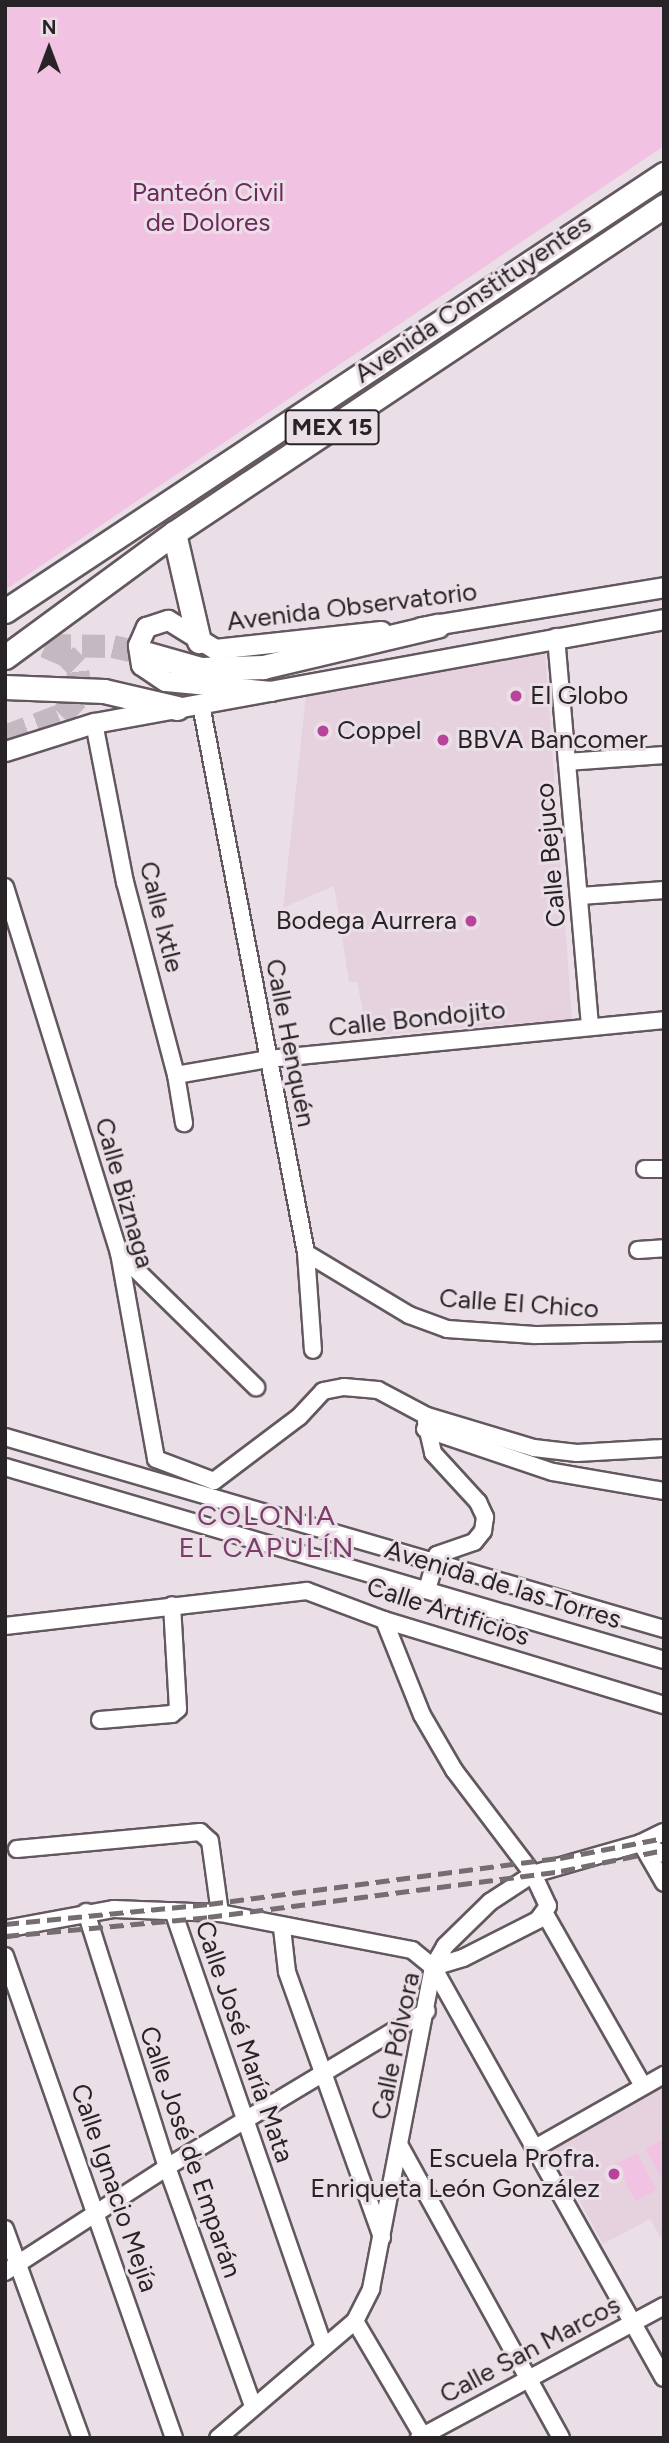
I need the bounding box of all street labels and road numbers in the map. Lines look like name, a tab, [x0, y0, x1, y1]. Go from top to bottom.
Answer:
street label: Avenida Constituyentes	[349, 208, 597, 390]
road number: MEX 15	[283, 406, 381, 448]
street label: Avenida Observatorio	[225, 576, 479, 638]
street label: Calle Bejuco	[529, 782, 573, 928]
street label: Calle Ixtle	[132, 858, 190, 976]
street label: Calle Henquén	[258, 956, 322, 1130]
street label: Calle Bondojito	[327, 994, 507, 1044]
street label: Calle Biznaga	[88, 1114, 160, 1272]
street label: Calle El Chico	[438, 1283, 600, 1325]
street label: Avenida de las Torres	[381, 1534, 625, 1636]
street label: Calle Artificios	[363, 1571, 533, 1653]
street label: Calle José María Mata	[188, 1917, 300, 2167]
street label: Calle Pólvora	[365, 1969, 427, 2123]
street label: Calle José de Emparán	[132, 2022, 248, 2282]
street label: Calle Ignacio Mejía	[64, 2080, 164, 2296]
street label: Calle San Marcos	[435, 2289, 625, 2411]

